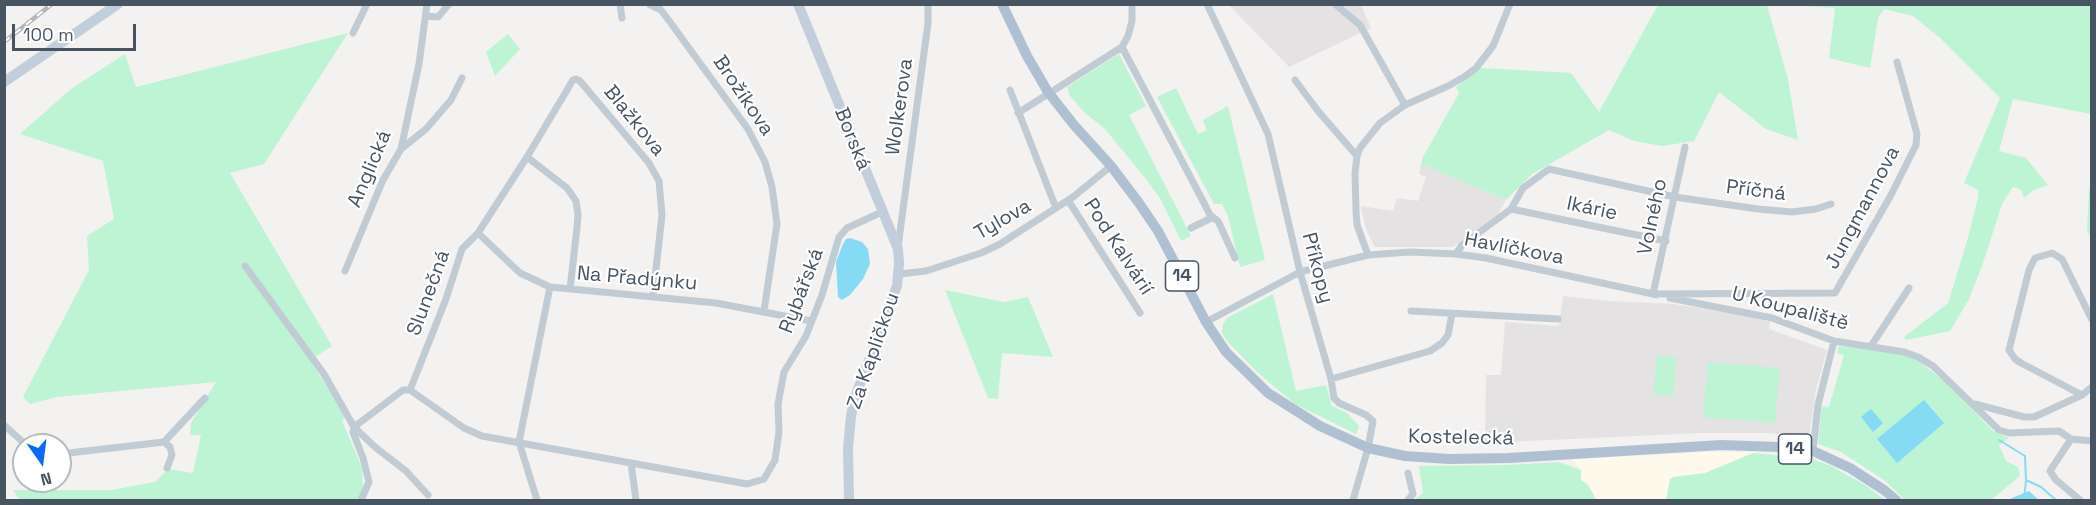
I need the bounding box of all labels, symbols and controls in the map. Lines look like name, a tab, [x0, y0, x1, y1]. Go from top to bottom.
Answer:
scale bar	[15, 12, 140, 50]
text: 100 m	[23, 23, 74, 46]
street label: Brožíkova	[707, 51, 779, 141]
street label: Wolkerova	[881, 57, 919, 157]
street label: Blažkova	[598, 81, 670, 161]
street label: Borská	[829, 104, 875, 174]
street label: Anglická	[343, 127, 397, 211]
street label: Jungmannova	[1821, 142, 1905, 274]
street label: Příčná	[1725, 175, 1787, 207]
street label: Volného	[1633, 177, 1673, 257]
street label: Ikárie	[1564, 192, 1620, 226]
street label: Tylova	[970, 194, 1036, 246]
street label: Pod Kalvárií	[1078, 194, 1158, 300]
street label: Havlíčkova	[1462, 228, 1566, 270]
street label: Příkopy	[1296, 230, 1338, 306]
street label: Rybářská	[775, 245, 829, 337]
street label: Slunečná	[402, 247, 456, 339]
road number: 14	[1166, 261, 1198, 291]
street label: Na Přadýnku	[576, 262, 698, 296]
street label: U Koupaliště	[1729, 282, 1851, 336]
street label: Za Kapličkou	[843, 290, 905, 412]
street label: Kostelecká	[1408, 425, 1514, 451]
north arrow	[12, 433, 72, 493]
road number: 14	[1778, 434, 1812, 464]
text: N	[38, 468, 54, 490]

